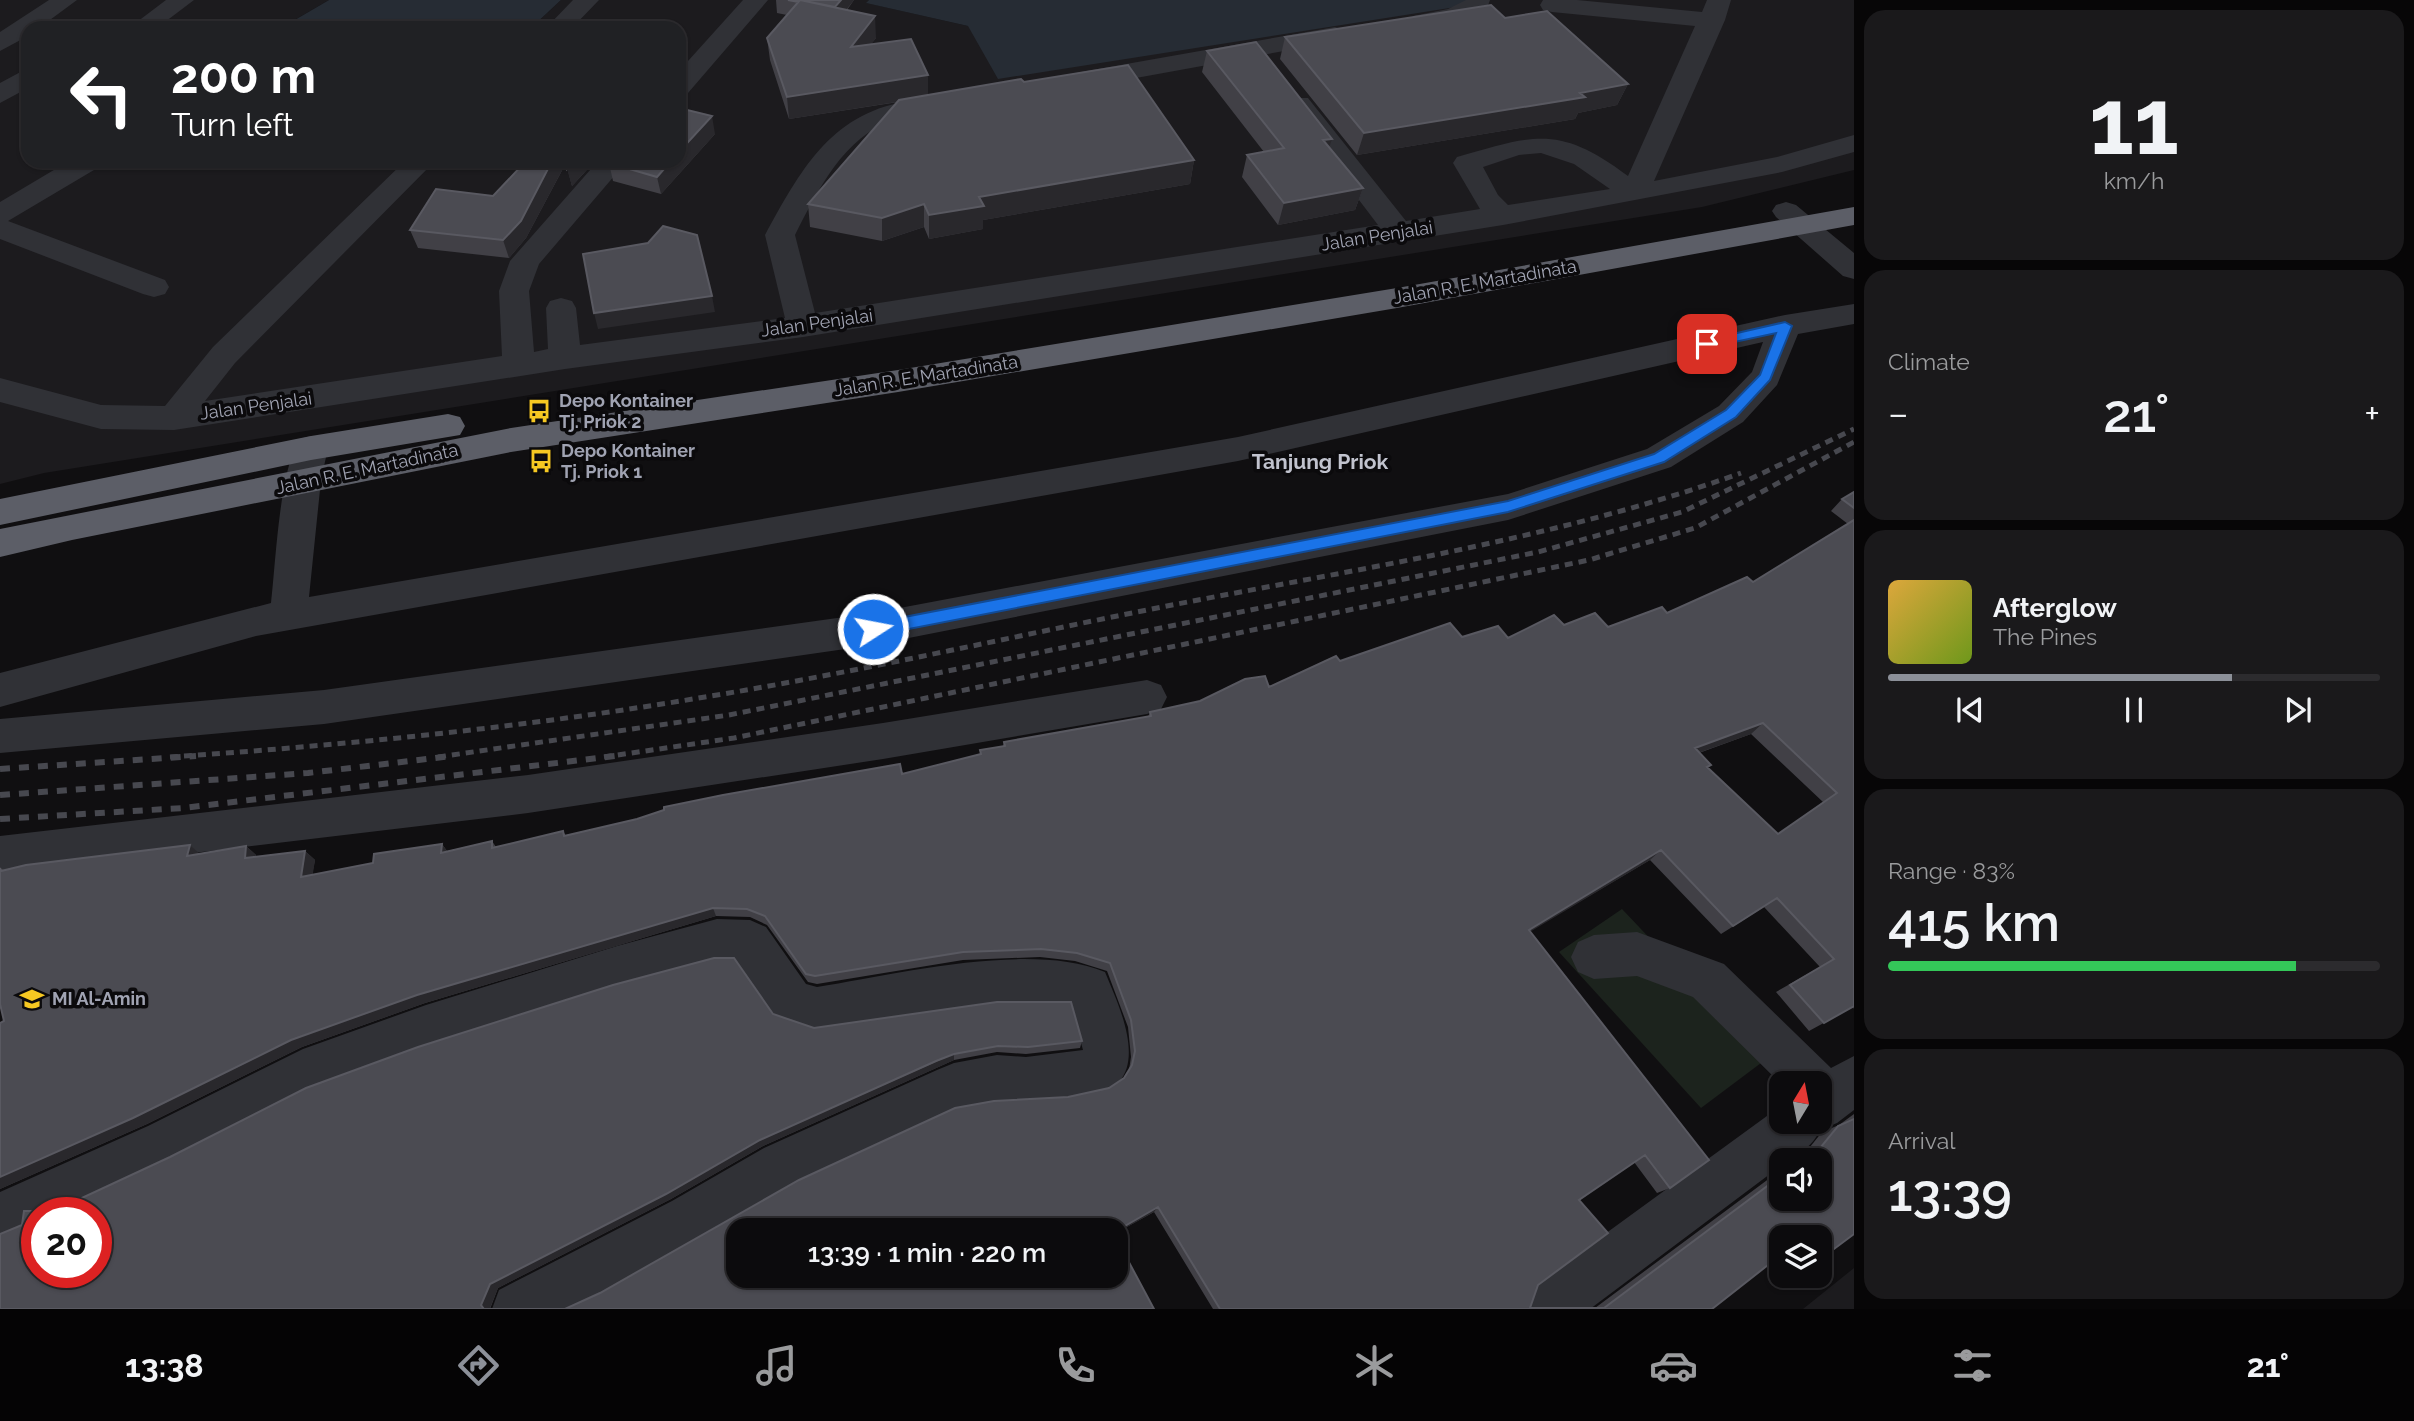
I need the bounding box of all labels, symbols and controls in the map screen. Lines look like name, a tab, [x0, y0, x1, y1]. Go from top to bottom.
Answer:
text: 200 m	[171, 47, 316, 104]
icon: left	[56, 49, 147, 140]
text: 11	[2089, 68, 2179, 175]
text: Turn left	[171, 106, 293, 143]
text: km/h	[2104, 167, 2164, 194]
street label: Jalan Penjalai	[1320, 216, 1434, 255]
street label: Jalan R. E. Martadinata	[1392, 255, 1578, 308]
street label: Jalan Penjalai	[760, 304, 874, 341]
pin	[1677, 314, 1737, 374]
icon: arrive	[1688, 325, 1726, 363]
text: Climate	[1888, 348, 1970, 375]
street label: Jalan R. E. Martadinata	[833, 351, 1019, 400]
text: 21°	[2103, 383, 2170, 444]
street label: Jalan Penjalai	[199, 387, 313, 424]
place label: Depo Kontainer Tj. Priok 2	[559, 390, 693, 432]
text: −	[1888, 391, 1908, 436]
text: +	[2364, 391, 2380, 436]
bus stop icon: Depo Kontainer Tj. Priok 2	[525, 397, 553, 425]
street label: Jalan R. E. Martadinata	[274, 439, 460, 498]
place label: Depo Kontainer Tj. Priok 1	[561, 440, 695, 482]
bus stop icon: Depo Kontainer Tj. Priok 1	[527, 447, 555, 475]
district label: Tanjung Priok	[1252, 449, 1388, 474]
position arrow	[836, 592, 910, 666]
text: Afterglow	[1993, 593, 2117, 623]
text: The Pines	[1993, 623, 2097, 650]
icon: previous	[1951, 691, 1989, 729]
icon: pause	[2115, 691, 2153, 729]
icon: next	[2279, 691, 2317, 729]
text: Range · 83%	[1888, 857, 2015, 884]
text: 415 km	[1888, 892, 2060, 953]
school or university icon: MI Al-Amin	[18, 985, 46, 1013]
place label: MI Al-Amin	[52, 988, 146, 1009]
north arrow	[1769, 1071, 1832, 1134]
map controls	[1769, 1071, 1832, 1288]
text: Arrival	[1888, 1127, 1955, 1154]
button: sound	[1769, 1148, 1832, 1211]
text: 13:39	[1888, 1162, 2012, 1223]
speed limit sign: 20	[21, 1197, 112, 1288]
button: layers	[1769, 1225, 1832, 1288]
text: 13:39 · 1 min · 220 m	[808, 1238, 1046, 1268]
icon: directions	[454, 1341, 503, 1390]
icon: music	[752, 1341, 801, 1390]
icon: phone	[1051, 1341, 1100, 1390]
icon: climate	[1350, 1341, 1399, 1390]
icon: car	[1649, 1341, 1698, 1390]
icon: filters	[1948, 1341, 1997, 1390]
text: 13:38	[125, 1347, 204, 1384]
text: 21°	[2247, 1347, 2289, 1384]

